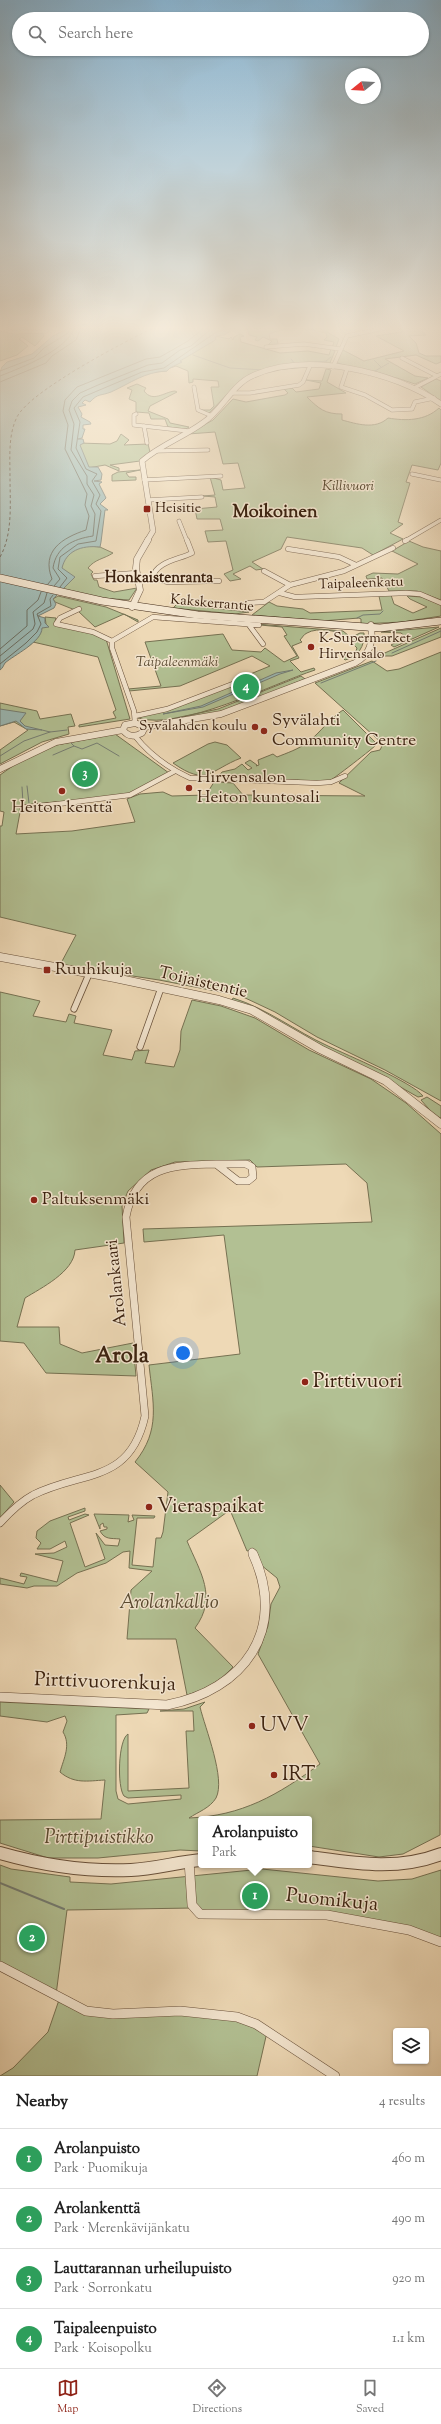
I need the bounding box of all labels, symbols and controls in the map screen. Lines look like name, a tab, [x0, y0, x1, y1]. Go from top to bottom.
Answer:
search box	[12, 12, 429, 56]
icon: search	[26, 23, 48, 45]
text: Search here	[58, 24, 133, 45]
north arrow	[345, 68, 381, 104]
park label: Killivuori	[322, 477, 375, 497]
place label: Heisitie	[155, 499, 201, 519]
district label: Moikoinen	[232, 500, 318, 526]
marker: Heisitie	[142, 504, 152, 514]
district label: Honkaistenranta	[105, 568, 213, 589]
street label: Taipaleenkatu	[318, 573, 404, 595]
street label: Kakskerrantie	[169, 590, 255, 618]
place label: K-Supermarket Hirvensalo	[319, 629, 411, 665]
marker: K-Supermarket Hirvensalo	[306, 642, 316, 652]
park label: Taipaleenmäki	[136, 653, 219, 673]
pin: 4	[233, 672, 259, 702]
place label: Syvälahti Community Centre	[272, 709, 416, 753]
place label: Syvälahden koulu	[139, 717, 247, 737]
marker: Syvälahden koulu	[250, 722, 260, 732]
marker: Syvälahti Community Centre	[259, 726, 269, 736]
pin: 3	[72, 759, 98, 789]
place label: Hirvensalon Heiton kuntosali	[197, 766, 320, 810]
marker: Hirvensalon Heiton kuntosali	[184, 783, 194, 793]
marker: Heiton kenttä	[57, 786, 67, 796]
place label: Heiton kenttä	[11, 796, 113, 820]
place label: Ruuhikuja	[55, 958, 133, 982]
street label: Toijaistentie	[156, 961, 250, 1005]
marker: Ruuhikuja	[42, 965, 52, 975]
place label: Paltuksenmäki	[42, 1188, 149, 1212]
marker: Paltuksenmäki	[29, 1195, 39, 1205]
street label: Arolankaari	[100, 1238, 134, 1328]
district label: Arola	[95, 1341, 150, 1373]
your location	[173, 1343, 193, 1363]
place label: Pirttivuori	[313, 1368, 403, 1397]
marker: Pirttivuori	[300, 1377, 310, 1387]
place label: Vieraspaikat	[157, 1493, 264, 1522]
marker: Vieraspaikat	[144, 1502, 154, 1512]
park label: Arolankallio	[119, 1589, 219, 1618]
street label: Pirttivuorenkuja	[34, 1666, 176, 1700]
place label: UVV	[260, 1712, 309, 1741]
marker: UVV	[247, 1721, 257, 1731]
place label: IRT	[282, 1761, 315, 1790]
marker: IRT	[269, 1770, 279, 1780]
popup	[198, 1816, 312, 1868]
text: Arolanpuisto	[212, 1823, 298, 1844]
park label: Pirttipuistikko	[44, 1824, 154, 1853]
text: Park	[212, 1844, 237, 1862]
pin: 1	[242, 1881, 268, 1911]
street label: Puomikuja	[284, 1882, 380, 1920]
pin: 2	[19, 1923, 45, 1953]
map controls	[393, 2028, 429, 2064]
button: layers	[393, 2028, 429, 2064]
text: Nearby	[16, 2090, 68, 2114]
text: 4 results	[379, 2093, 425, 2111]
text: Arolanpuisto	[54, 2139, 140, 2160]
text: 1	[27, 2150, 31, 2168]
text: 460 m	[392, 2150, 425, 2168]
text: Park · Puomikuja	[54, 2160, 148, 2178]
text: Arolankenttä	[54, 2199, 140, 2220]
text: 2	[26, 2210, 32, 2228]
text: 490 m	[392, 2210, 425, 2228]
text: Park · Merenkävijänkatu	[54, 2220, 190, 2238]
text: Lauttarannan urheilupuisto	[54, 2259, 232, 2280]
text: 3	[26, 2270, 32, 2288]
text: 920 m	[392, 2270, 425, 2288]
text: Park · Sorronkatu	[54, 2280, 152, 2298]
text: Taipaleenpuisto	[54, 2319, 157, 2340]
text: 4	[26, 2330, 32, 2348]
text: 1.1 km	[392, 2330, 425, 2348]
text: Park · Koisopolku	[54, 2340, 152, 2358]
tab: Map	[57, 2377, 79, 2417]
tab: Directions	[193, 2377, 242, 2417]
tab: Saved	[356, 2377, 384, 2417]

